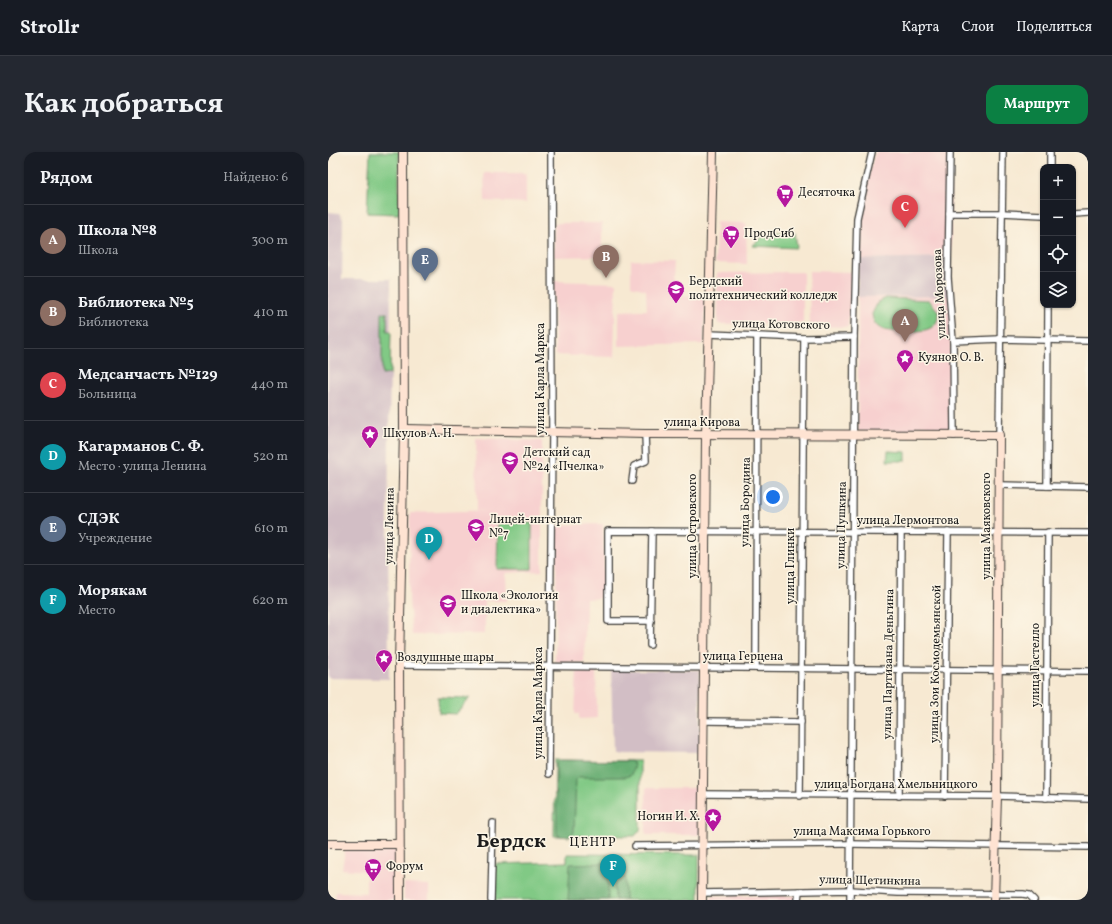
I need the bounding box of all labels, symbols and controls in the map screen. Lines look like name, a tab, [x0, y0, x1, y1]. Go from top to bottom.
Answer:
text: Strollr	[20, 15, 80, 41]
text: Карта	[901, 18, 939, 37]
text: Слои	[961, 18, 994, 37]
text: Поделиться	[1016, 18, 1092, 37]
text: Как добраться	[24, 85, 223, 124]
button: Маршрут	[986, 85, 1088, 124]
map controls	[1040, 164, 1076, 308]
button: +	[1040, 164, 1076, 200]
text: Рядом	[40, 167, 93, 190]
text: Найдено: 6	[223, 169, 288, 187]
supermarket icon: Десяточка	[775, 183, 795, 208]
place label: Десяточка	[798, 185, 855, 201]
pin: C	[892, 195, 918, 228]
button: −	[1040, 200, 1076, 236]
text: Школа №8	[78, 221, 157, 242]
supermarket icon: ПродСиб	[721, 224, 741, 249]
place label: ПродСиб	[744, 226, 794, 242]
text: A	[48, 232, 58, 250]
text: 300 m	[252, 232, 288, 250]
button: locate	[1040, 236, 1076, 272]
text: Школа	[78, 242, 118, 260]
pin: B	[593, 245, 619, 278]
pin: E	[412, 248, 438, 281]
street label: улица Морозова	[930, 249, 950, 339]
button: layers	[1040, 272, 1076, 308]
place label: Бердский политехнический колледж	[689, 274, 838, 304]
school or university icon: Бердский политехнический колледж	[666, 279, 686, 304]
text: Библиотека №5	[78, 293, 194, 314]
text: B	[49, 304, 57, 322]
text: 410 m	[253, 304, 288, 322]
pin: A	[892, 309, 918, 342]
text: Библиотека	[78, 314, 149, 332]
street label: улица Котовского	[732, 316, 830, 334]
street label: улица Карла Маркса	[533, 323, 549, 435]
place icon: Куянов О. В.	[895, 348, 915, 373]
place label: Куянов О. В.	[918, 350, 984, 366]
text: Медсанчасть №129	[78, 365, 218, 386]
text: C	[49, 376, 57, 394]
text: 440 m	[251, 376, 288, 394]
text: Больница	[78, 386, 137, 404]
street label: улица Кирова	[664, 415, 740, 431]
place icon: Шкулов А. Н.	[360, 424, 380, 449]
place label: Шкулов А. Н.	[383, 426, 455, 442]
text: Кагарманов С. Ф.	[78, 437, 204, 458]
place label: Детский сад №24 «Пчелка»	[523, 445, 604, 475]
text: D	[48, 448, 58, 466]
text: 520 m	[253, 448, 288, 466]
school or university icon: Детский сад №24 «Пчелка»	[500, 450, 520, 475]
street label: улица Бородина	[737, 457, 755, 547]
text: Место · улица Ленина	[78, 458, 207, 476]
street label: улица Маяковского	[979, 472, 995, 580]
street label: улица Островского	[685, 474, 701, 578]
street label: улица Пушкина	[833, 481, 851, 569]
street label: улица Ленина	[381, 487, 399, 565]
your location	[763, 487, 783, 507]
text: СДЭК	[78, 509, 119, 530]
place label: Лицей-интернат №7	[489, 512, 582, 542]
street label: улица Лермонтова	[857, 513, 959, 529]
school or university icon: Лицей-интернат №7	[466, 517, 486, 542]
text: E	[49, 520, 57, 538]
text: 610 m	[254, 520, 288, 538]
pin: D	[416, 527, 442, 560]
street label: улица Глинки	[783, 528, 799, 604]
text: Учреждение	[78, 530, 152, 548]
text: Морякам	[78, 581, 147, 602]
street label: улица Зои Космодемьянской	[927, 585, 945, 743]
place label: Школа «Экология и диалектика»	[461, 588, 558, 618]
street label: улица Партизана Деньгина	[880, 589, 898, 739]
text: F	[49, 592, 57, 610]
text: 620 m	[253, 592, 288, 610]
school or university icon: Школа «Экология и диалектика»	[438, 593, 458, 618]
text: Место	[78, 602, 115, 620]
street label: улица Гастелло	[1028, 623, 1044, 707]
street label: улица Карла Маркса	[531, 647, 547, 759]
place icon: Воздушные шары	[374, 648, 394, 673]
street label: улица Герцена	[703, 649, 783, 665]
place label: Воздушные шары	[397, 650, 495, 666]
street label: улица Богдана Хмельницкого	[814, 777, 978, 793]
place icon: Ногин И. Х.	[703, 807, 723, 832]
place label: Ногин И. Х.	[637, 809, 700, 825]
street label: улица Максима Горького	[793, 824, 931, 840]
district label: Бердск	[476, 828, 546, 856]
district label: ЦЕНТР	[569, 834, 617, 852]
pin: F	[600, 854, 626, 887]
supermarket icon: Форум	[363, 857, 383, 882]
place label: Форум	[386, 859, 423, 875]
street label: улица Щетинкина	[819, 872, 921, 890]

